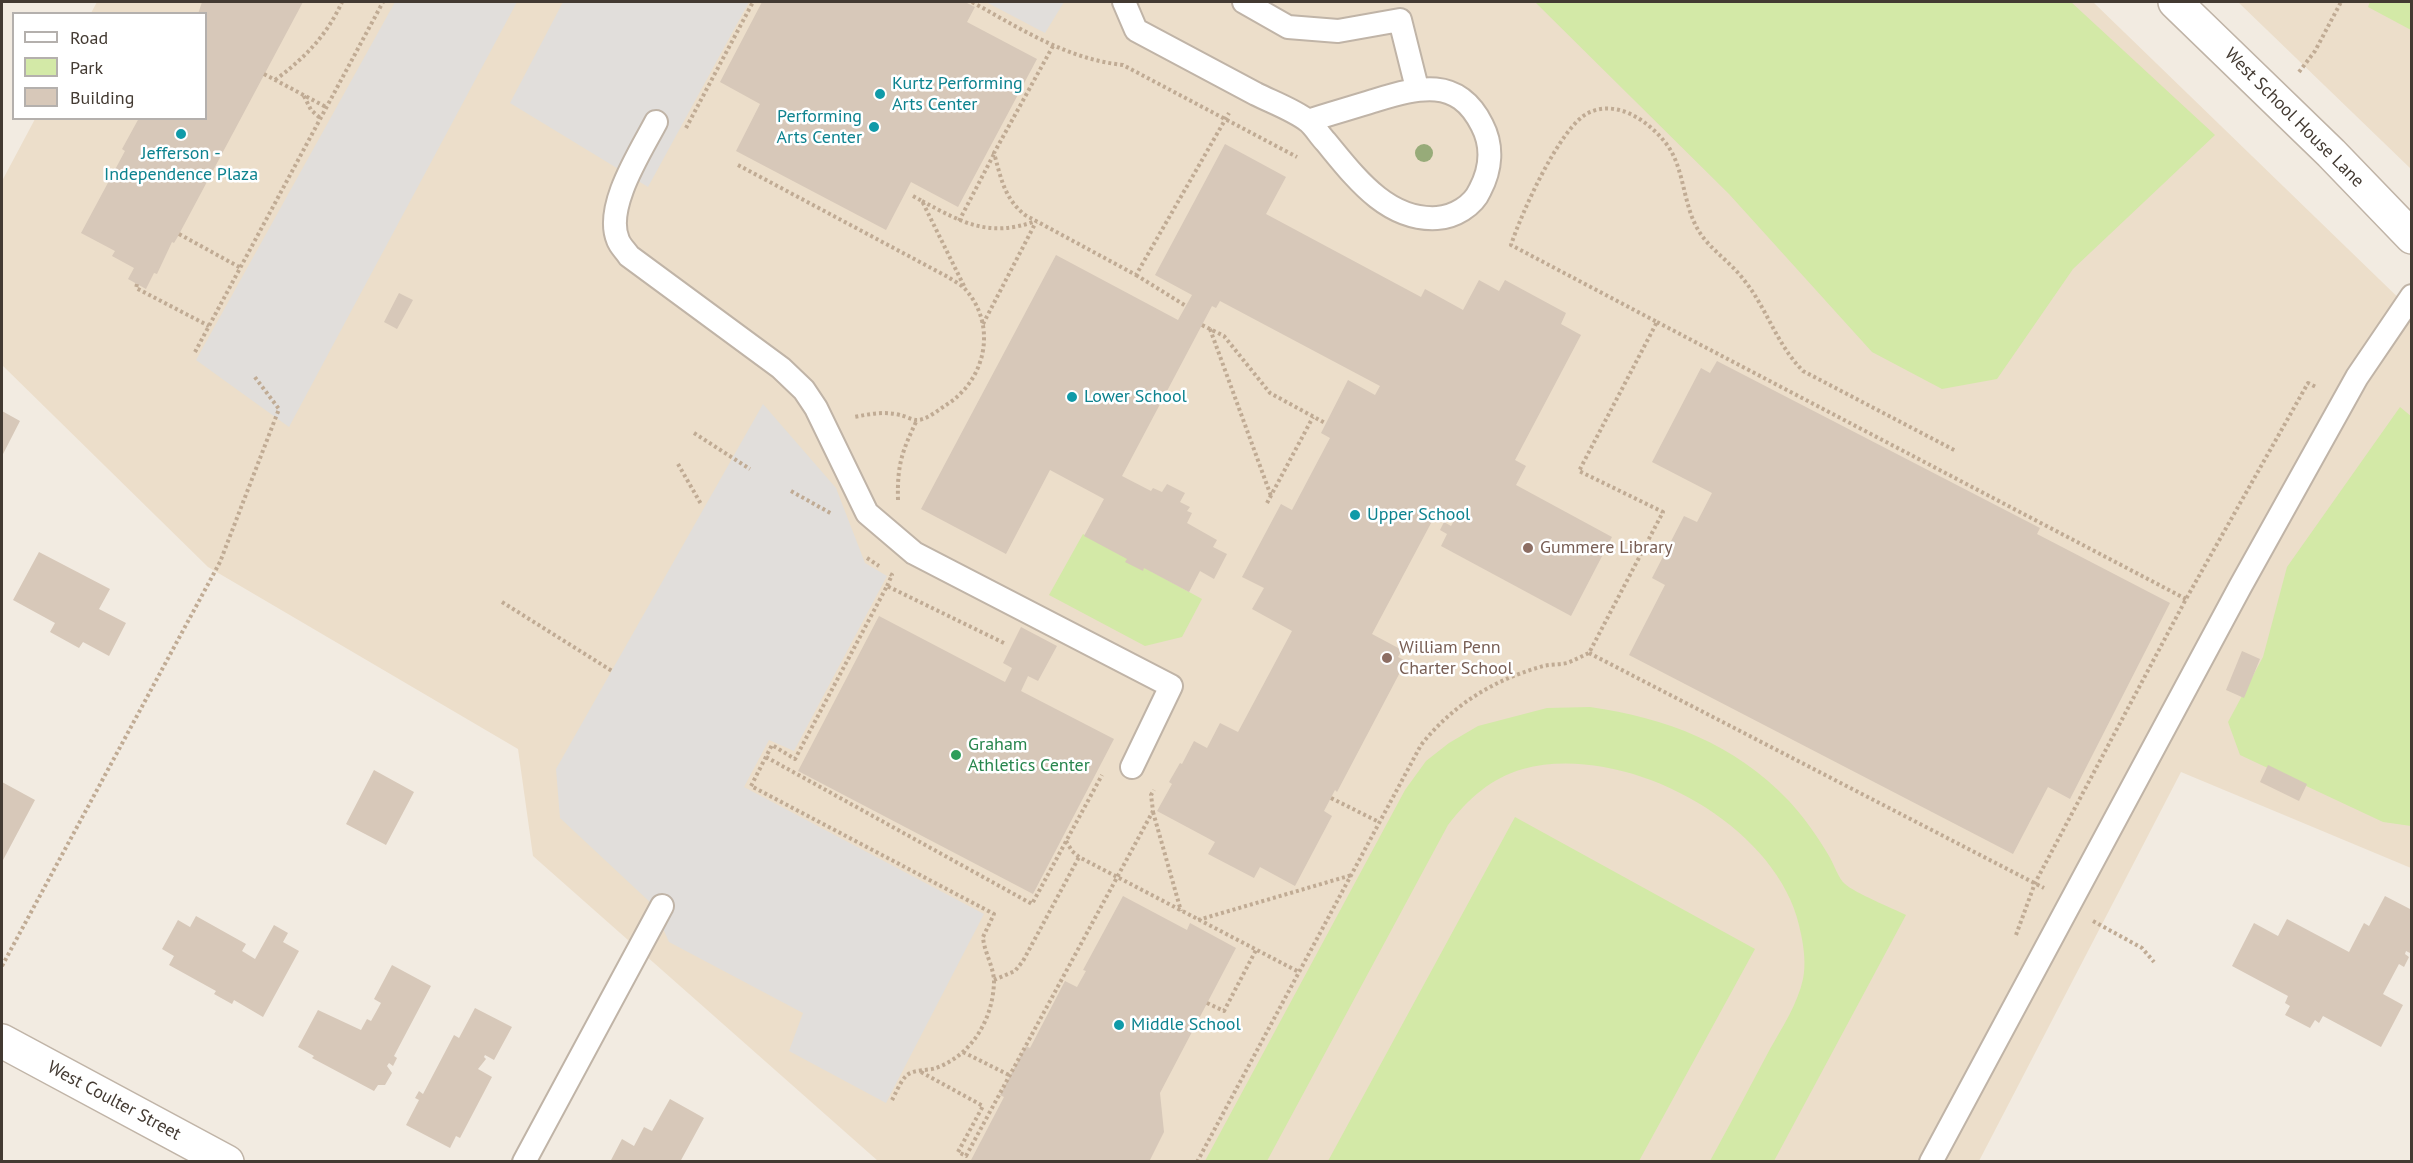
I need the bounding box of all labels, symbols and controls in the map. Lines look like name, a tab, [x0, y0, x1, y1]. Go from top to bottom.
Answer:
legend	[12, 12, 207, 120]
text: Road	[70, 26, 108, 49]
street label: West School House Lane	[2220, 44, 2368, 192]
text: Park	[70, 56, 103, 79]
place label: Kurtz Performing Arts Center	[892, 73, 1023, 116]
text: Building	[70, 86, 134, 109]
marker: Kurtz Performing Arts Center	[873, 87, 887, 101]
place label: Performing Arts Center	[777, 106, 862, 148]
marker: Performing Arts Center	[867, 120, 881, 134]
marker: Jefferson - Independence Plaza	[174, 127, 188, 141]
place label: Jefferson - Independence Plaza	[104, 143, 258, 186]
place label: Lower School	[1084, 386, 1187, 408]
marker: Lower School	[1065, 390, 1079, 404]
place label: Upper School	[1367, 504, 1470, 526]
marker: Upper School	[1348, 508, 1362, 522]
place label: Gummere Library	[1540, 537, 1673, 559]
marker: Gummere Library	[1521, 541, 1535, 555]
place label: William Penn Charter School	[1399, 637, 1513, 680]
marker: William Penn Charter School	[1380, 651, 1394, 665]
place label: Graham Athletics Center	[968, 734, 1090, 777]
marker: Graham Athletics Center	[949, 748, 963, 762]
place label: Middle School	[1131, 1014, 1241, 1036]
marker: Middle School	[1112, 1018, 1126, 1032]
street label: West Coulter Street	[44, 1057, 184, 1145]

